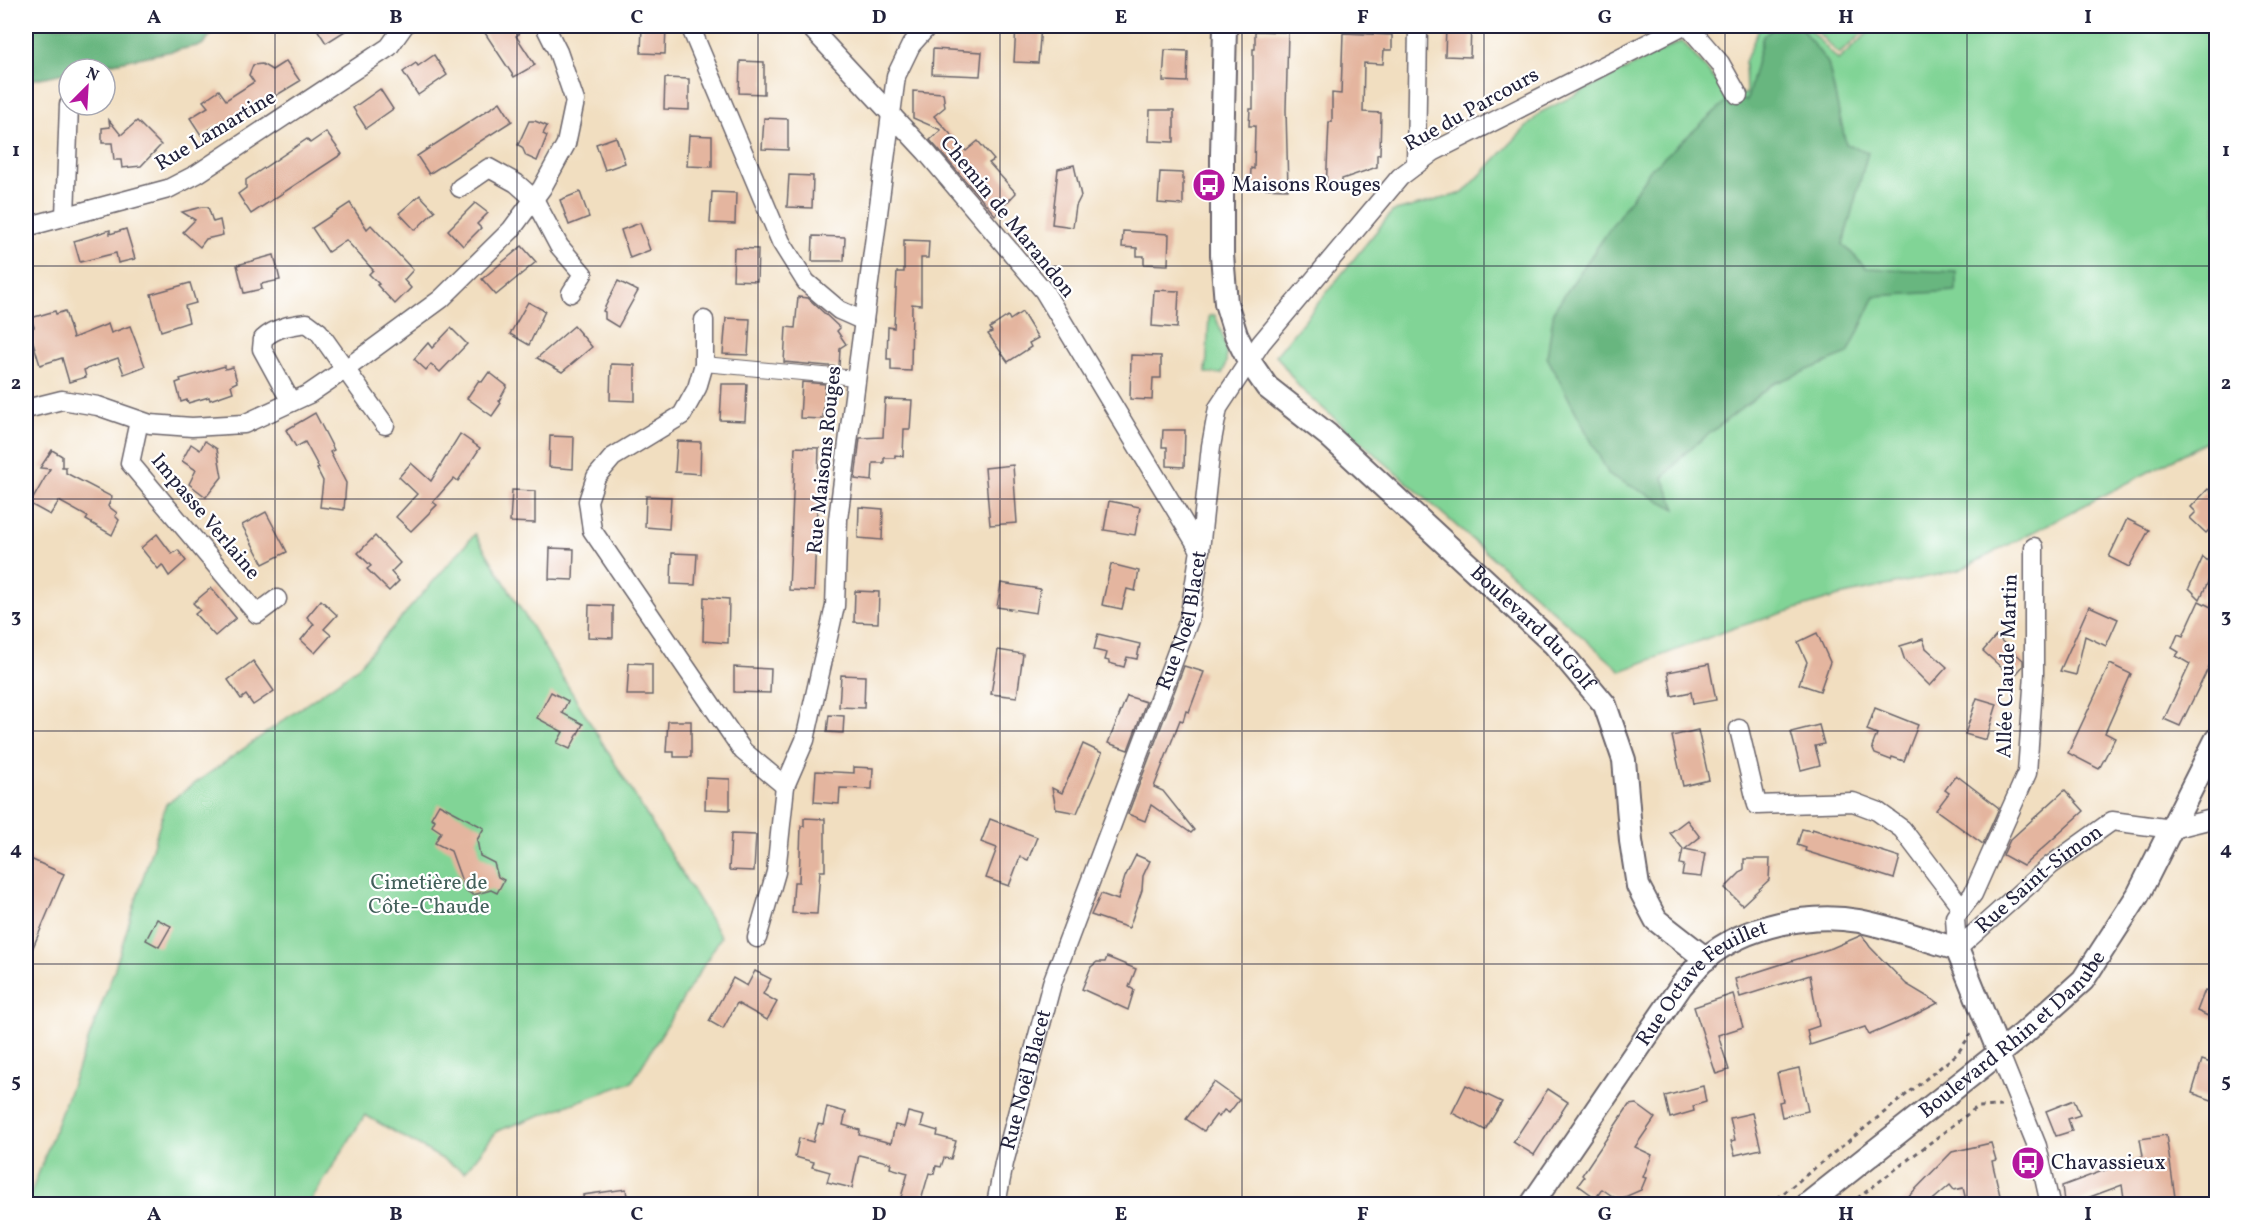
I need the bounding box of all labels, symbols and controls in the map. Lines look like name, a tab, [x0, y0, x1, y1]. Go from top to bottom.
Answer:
text: A	[147, 4, 161, 32]
text: B	[389, 4, 403, 32]
text: C	[631, 4, 644, 32]
text: D	[872, 4, 886, 32]
text: E	[1115, 4, 1127, 32]
text: F	[1357, 4, 1369, 32]
text: G	[1598, 4, 1612, 32]
text: H	[1838, 4, 1854, 32]
text: I	[2084, 4, 2092, 32]
north arrow	[57, 57, 117, 117]
street label: Rue du Parcours	[1399, 61, 1545, 159]
text: N	[83, 63, 102, 88]
street label: Rue Lamartine	[150, 83, 282, 179]
street label: Chemin de Marandon	[932, 130, 1082, 304]
text: 1	[12, 137, 20, 165]
text: 1	[2222, 137, 2230, 165]
bus stop icon: Maisons Rouges	[1191, 167, 1227, 203]
place label: Maisons Rouges	[1232, 171, 1381, 200]
street label: Rue Maisons Rouges	[801, 364, 849, 556]
text: 2	[11, 370, 21, 398]
text: 2	[2221, 370, 2231, 398]
street label: Impasse Verlaine	[144, 448, 267, 586]
street label: Rue Noël Blacet	[1149, 549, 1214, 695]
street label: Boulevard du Golf	[1463, 559, 1602, 698]
street label: Allée Claude Martin	[1990, 573, 2026, 759]
text: 3	[11, 603, 21, 631]
text: 3	[2221, 603, 2231, 631]
street label: Rue Saint-Simon	[1969, 818, 2109, 940]
text: 4	[10, 836, 22, 864]
text: 4	[2220, 836, 2232, 864]
park label: Cimetière de Côte-Chaude	[368, 869, 490, 922]
street label: Rue Octave Feuillet	[1629, 913, 1771, 1052]
street label: Boulevard Rhin et Danube	[1913, 945, 2113, 1125]
street label: Rue Noël Blacet	[994, 1006, 1059, 1153]
text: 5	[11, 1068, 21, 1096]
text: 5	[2221, 1068, 2231, 1096]
bus stop icon: Chavassieux	[2010, 1145, 2046, 1181]
place label: Chavassieux	[2051, 1149, 2166, 1178]
text: A	[147, 1201, 161, 1229]
text: B	[389, 1201, 403, 1229]
text: C	[631, 1201, 644, 1229]
text: D	[872, 1201, 886, 1229]
text: E	[1115, 1201, 1127, 1229]
text: F	[1357, 1201, 1369, 1229]
text: G	[1598, 1201, 1612, 1229]
text: H	[1838, 1201, 1854, 1229]
text: I	[2084, 1201, 2092, 1229]

